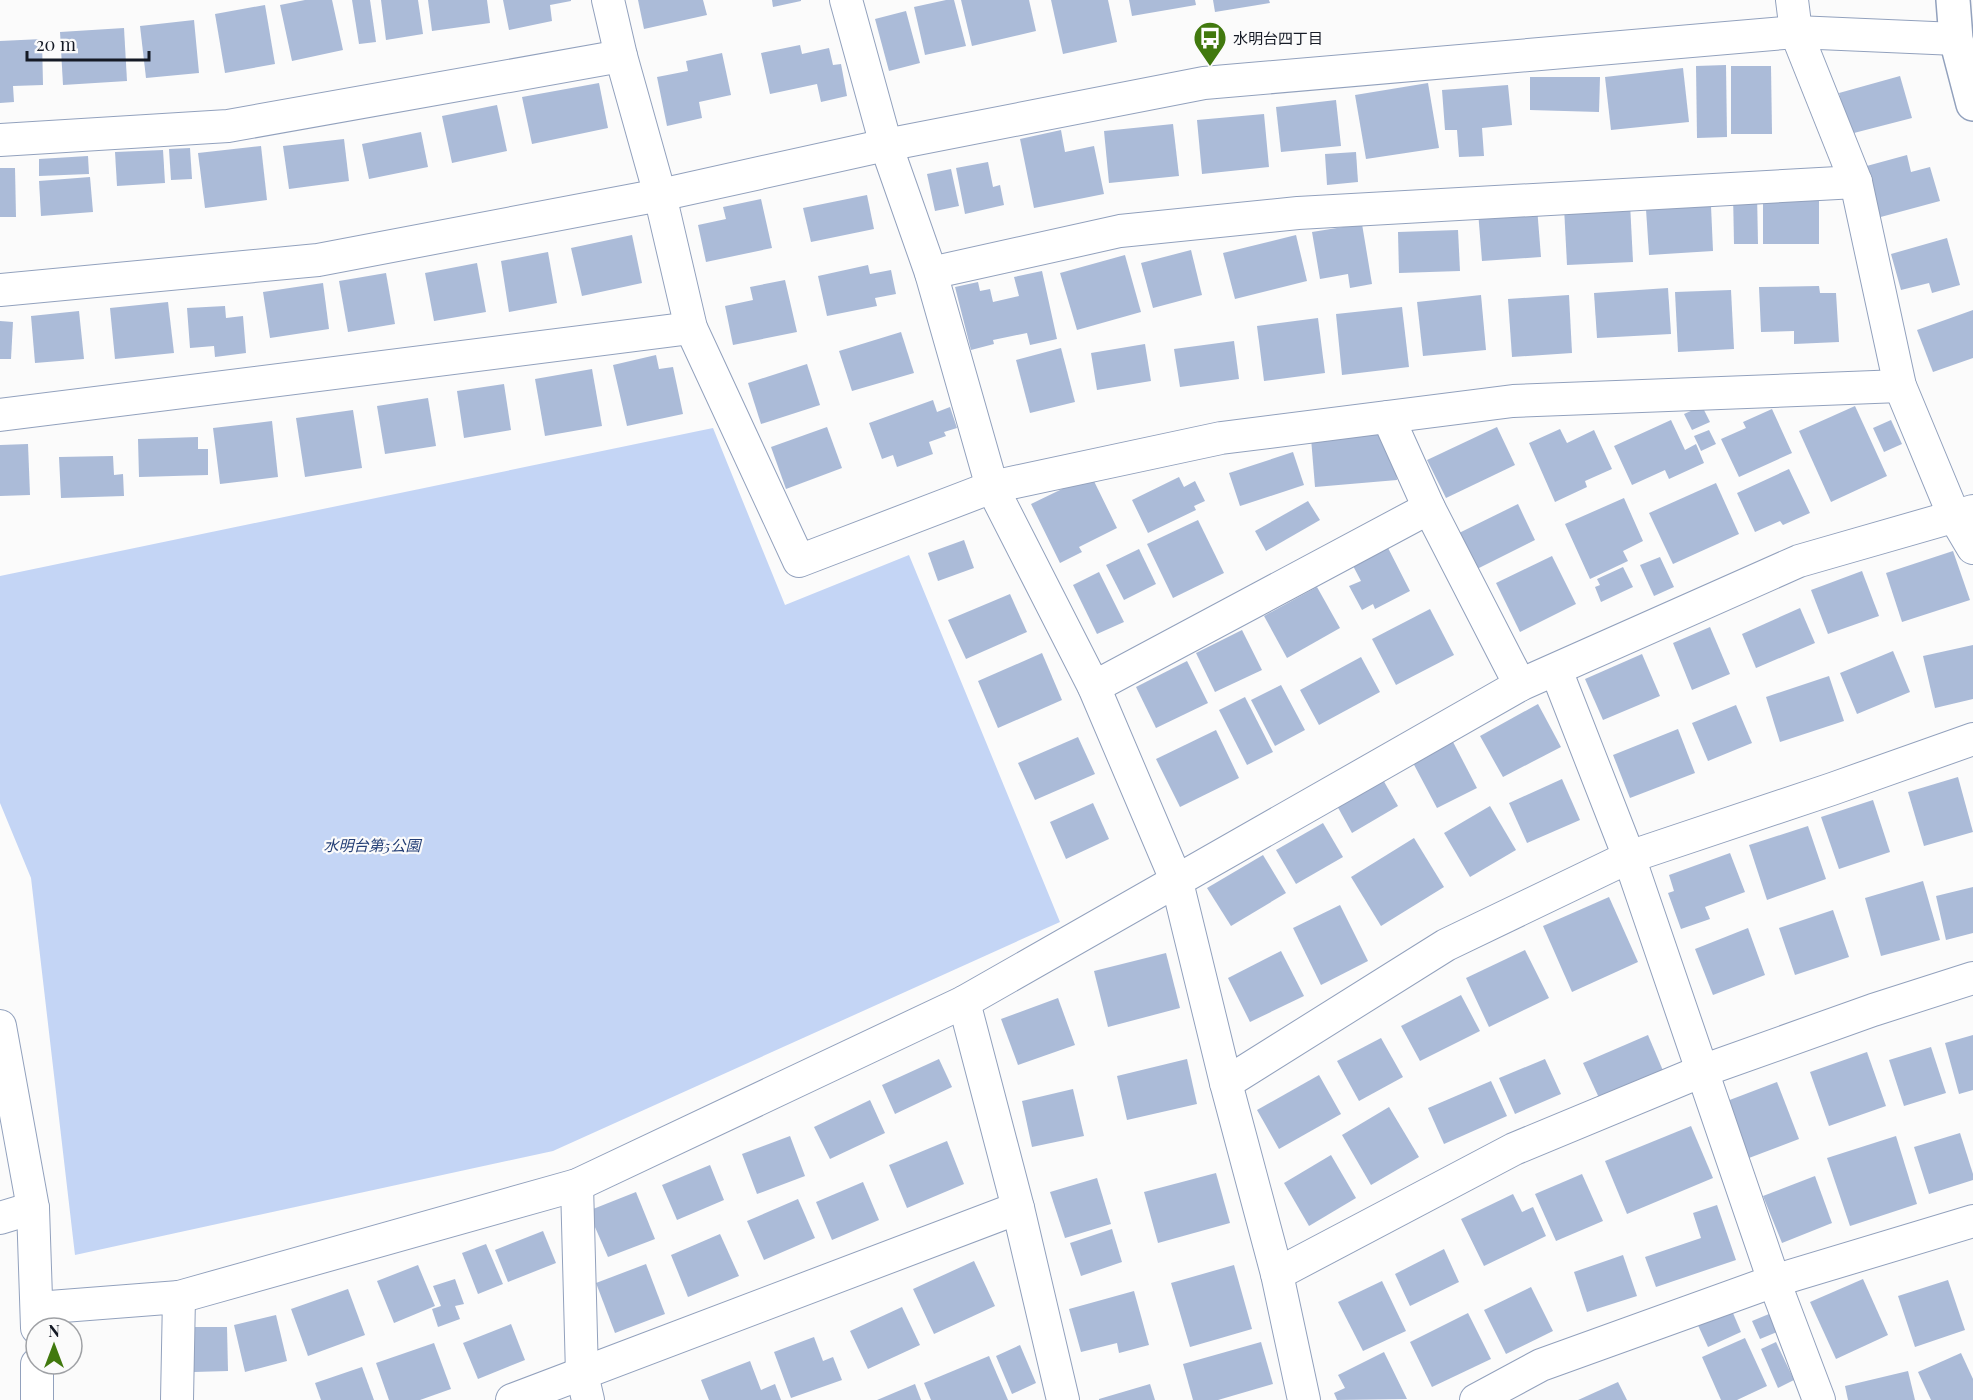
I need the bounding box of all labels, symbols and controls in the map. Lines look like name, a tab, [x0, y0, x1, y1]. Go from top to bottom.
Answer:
bus stop icon: 水明台四丁目	[1192, 20, 1228, 67]
scale bar	[27, 24, 148, 62]
place label: 水明台四丁目	[1233, 28, 1323, 48]
text: 20 m	[36, 32, 76, 56]
park label: 水明台第5公園	[324, 835, 422, 855]
north arrow	[24, 1316, 84, 1376]
text: N	[48, 1320, 60, 1341]

